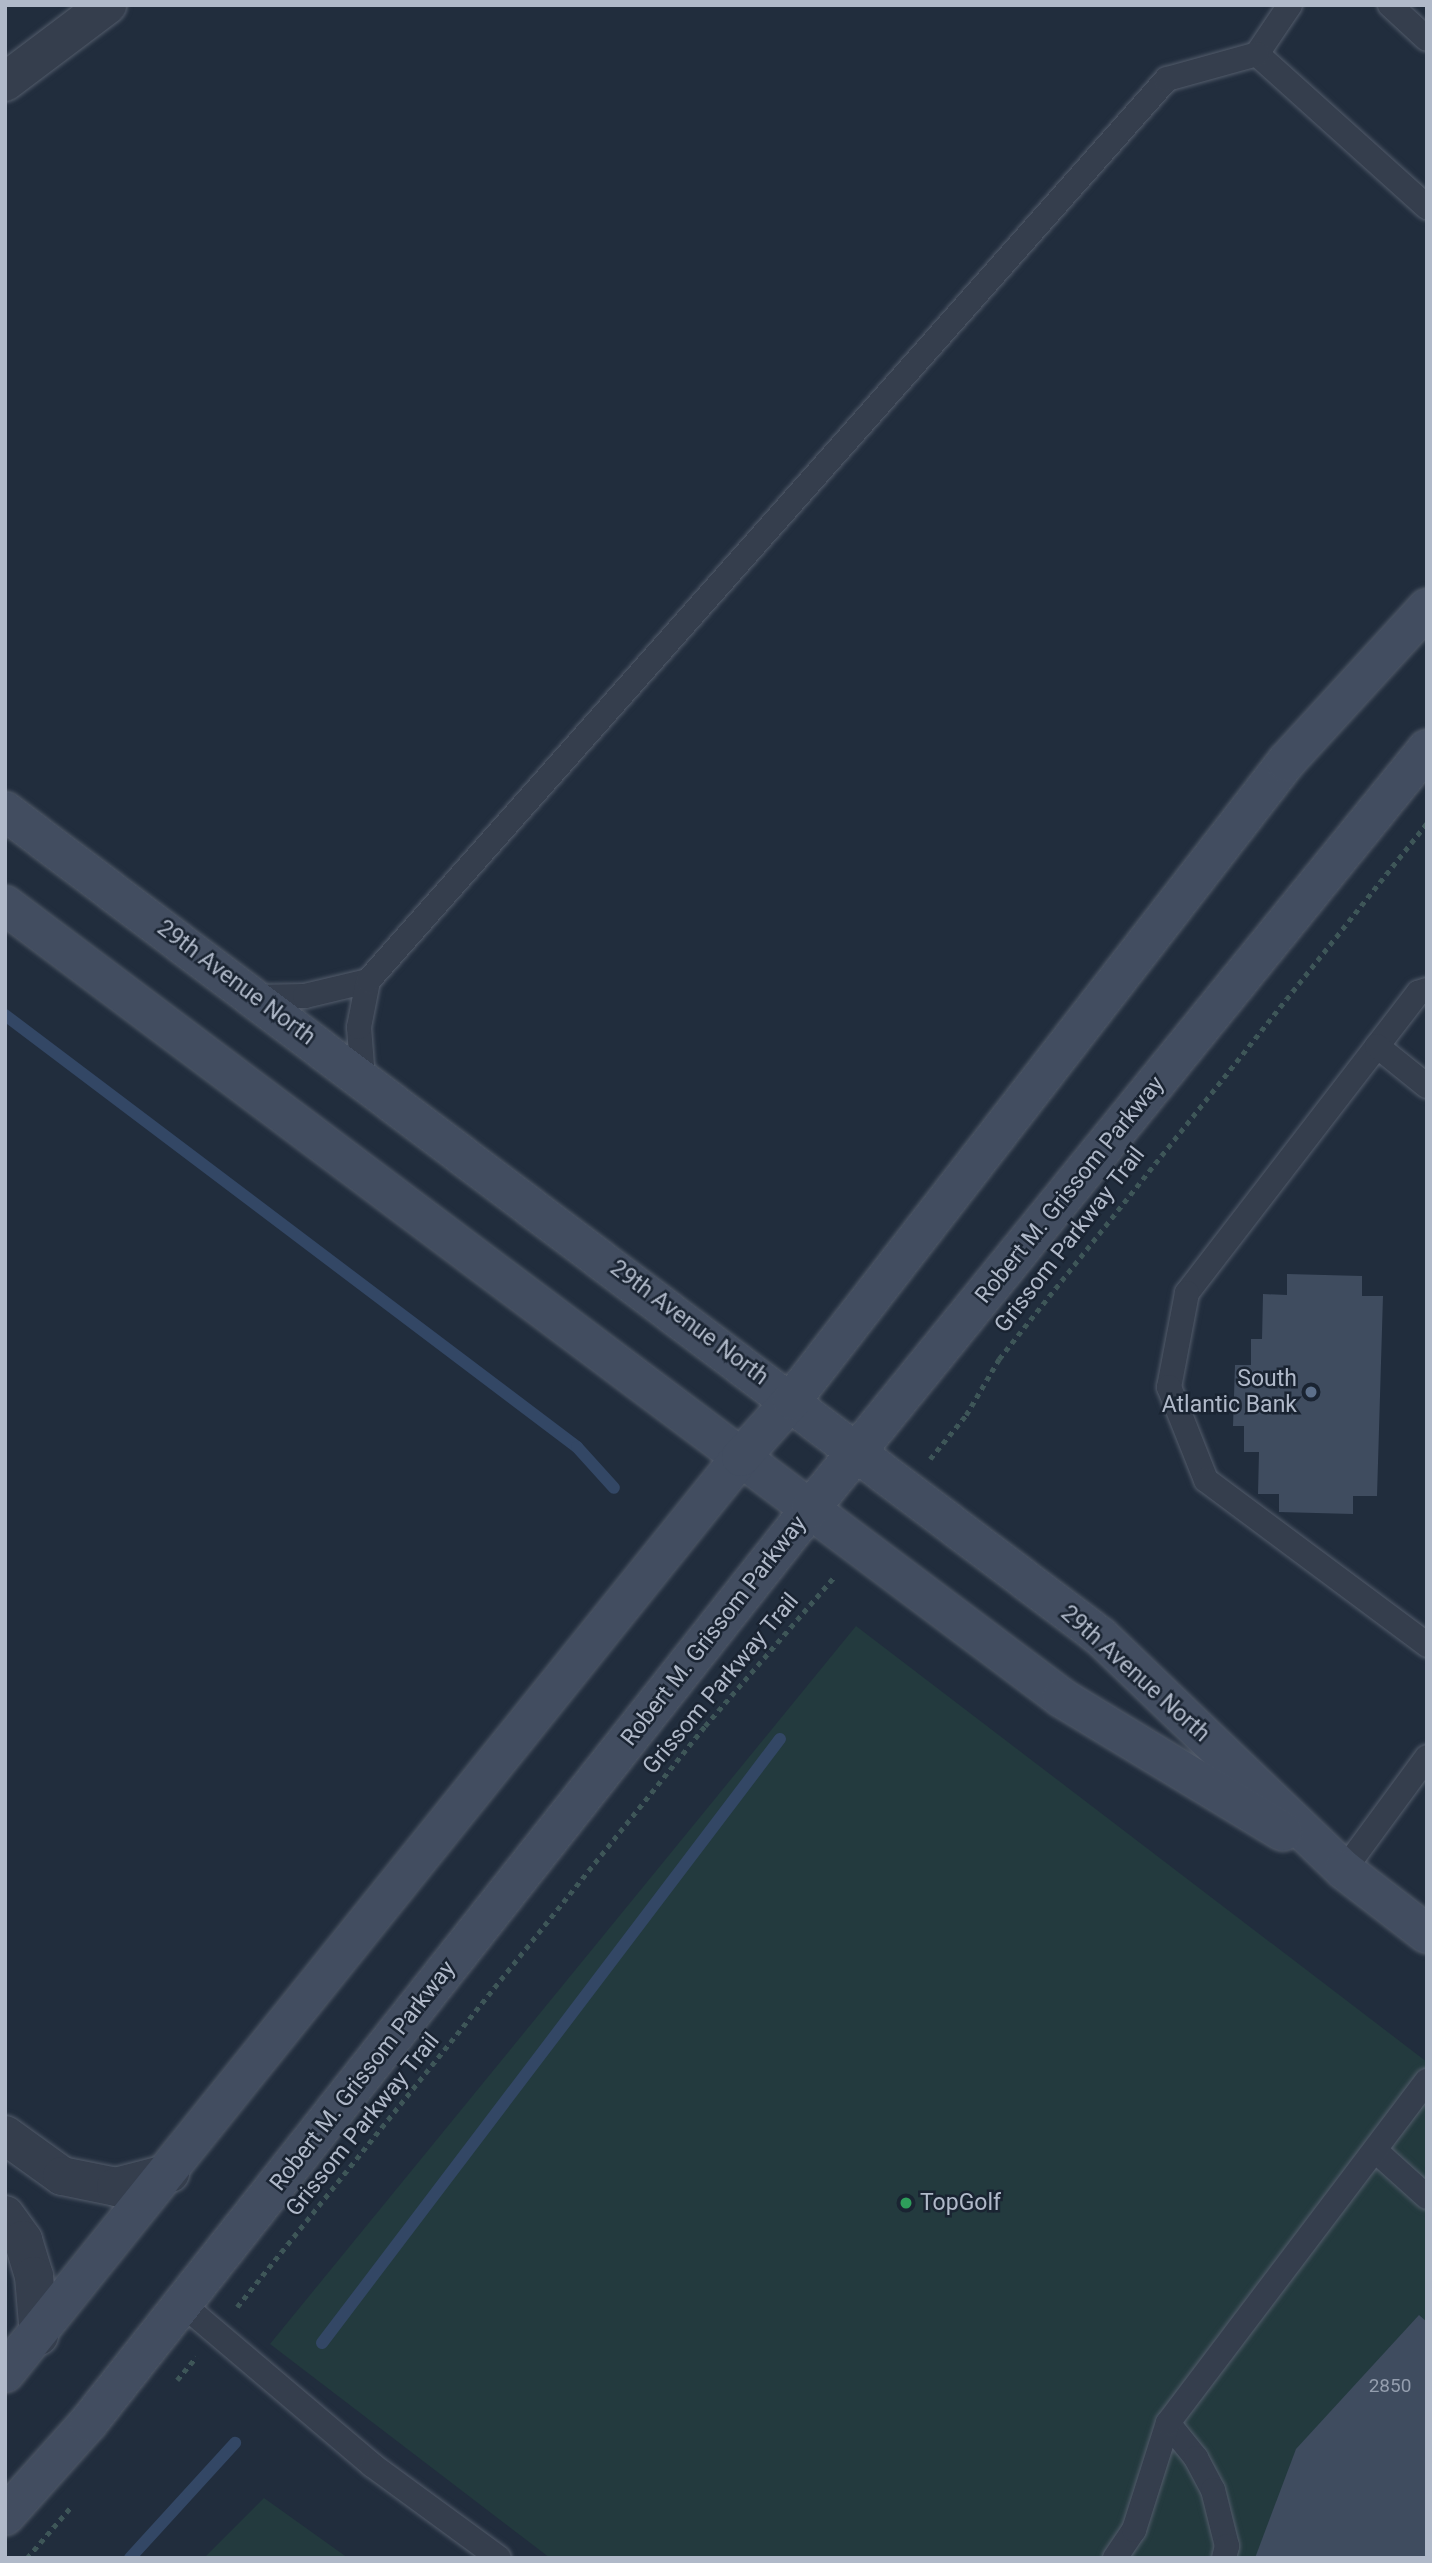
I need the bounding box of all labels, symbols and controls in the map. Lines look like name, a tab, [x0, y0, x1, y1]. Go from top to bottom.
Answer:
street label: 29th Avenue North	[152, 915, 320, 1051]
street label: Robert M. Grissom Parkway	[970, 1071, 1170, 1309]
street label: Grissom Parkway Trail	[989, 1142, 1151, 1338]
street label: 29th Avenue North	[605, 1255, 773, 1391]
place label: South Atlantic Bank	[1162, 1365, 1297, 1419]
marker: South Atlantic Bank	[1303, 1384, 1319, 1400]
street label: Robert M. Grissom Parkway	[616, 1510, 812, 1752]
street label: Grissom Parkway Trail	[637, 1588, 805, 1780]
street label: 29th Avenue North	[1055, 1600, 1215, 1748]
street label: Robert M. Grissom Parkway	[265, 1955, 461, 2197]
street label: Grissom Parkway Trail	[280, 2028, 446, 2222]
place label: TopGolf	[920, 2189, 1001, 2217]
marker: TopGolf	[898, 2195, 914, 2211]
house number: 2850	[1369, 2375, 1411, 2397]

